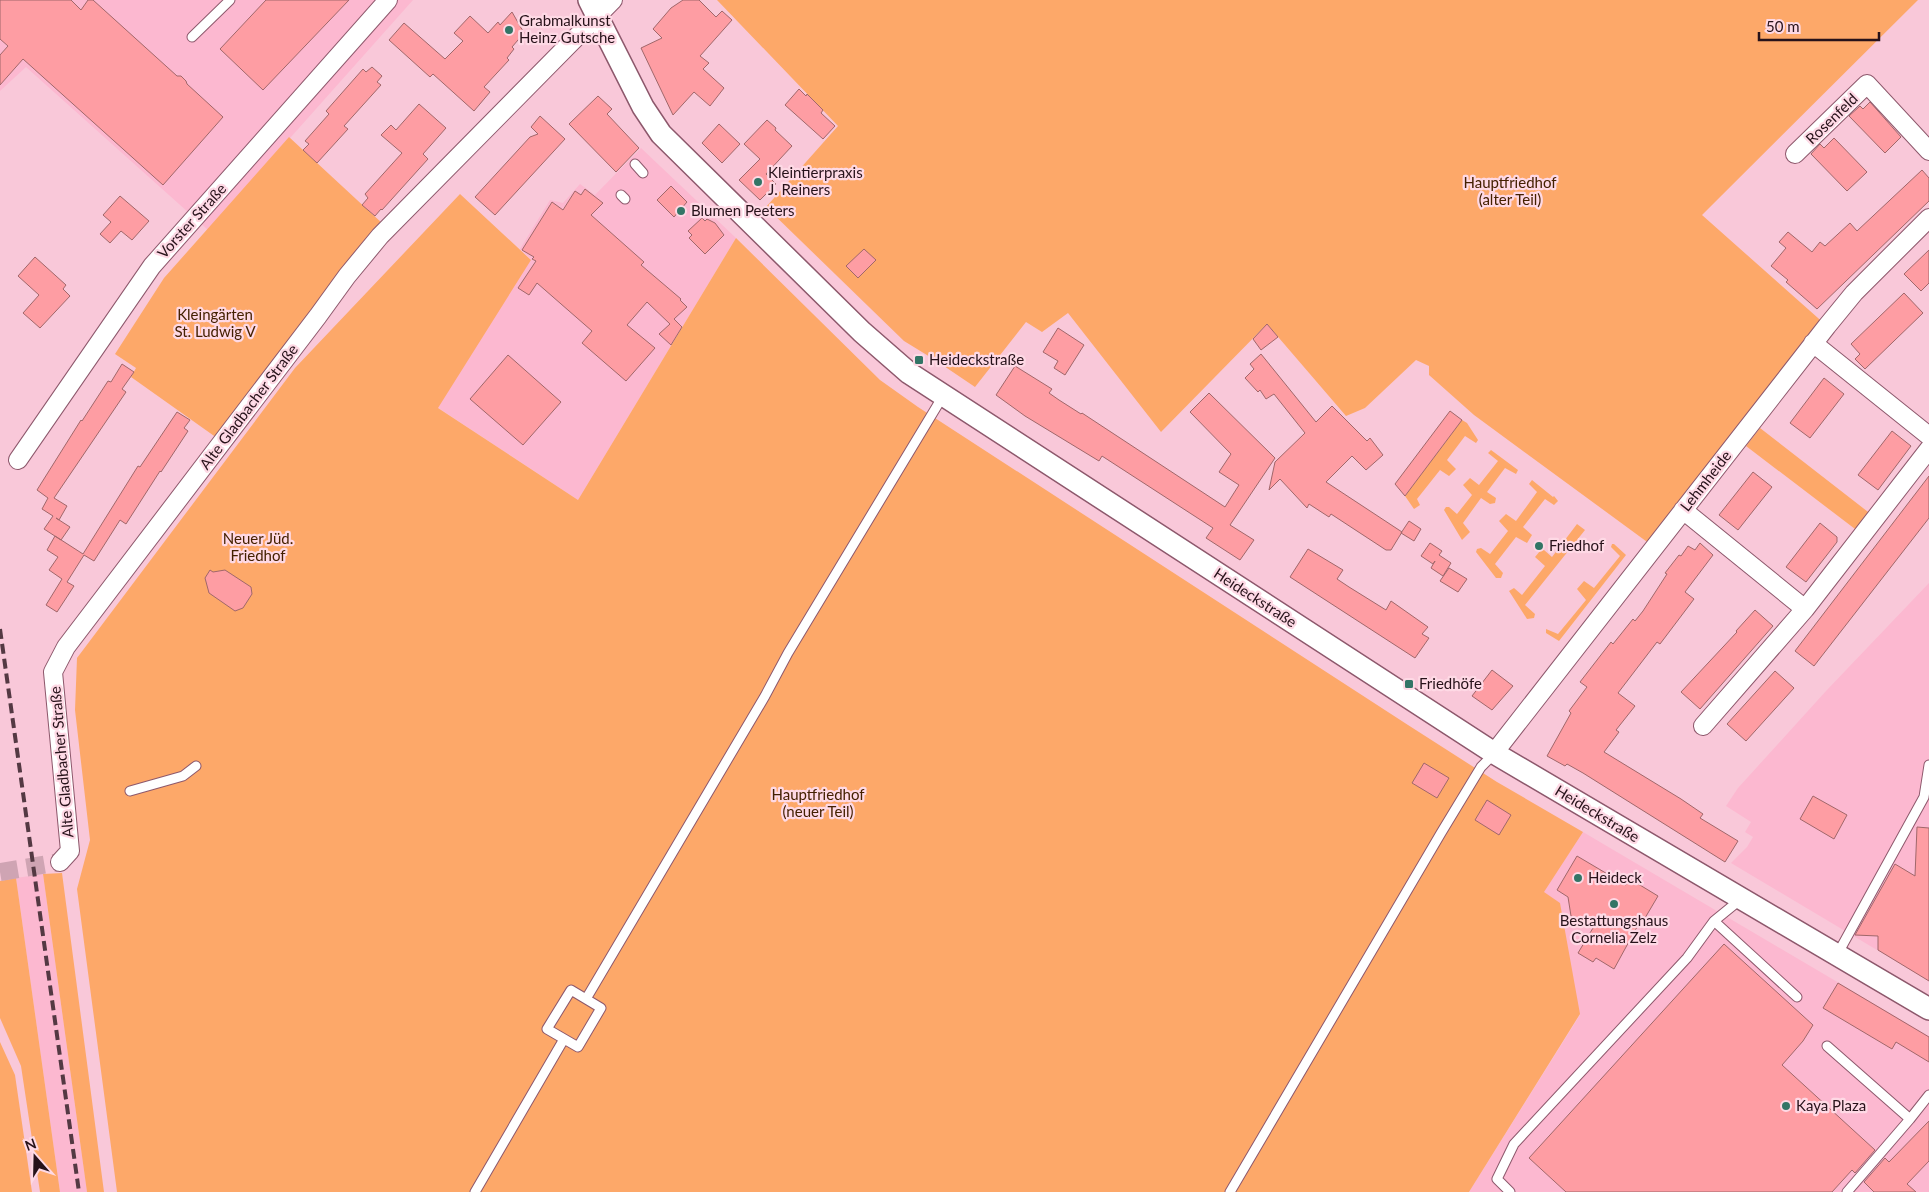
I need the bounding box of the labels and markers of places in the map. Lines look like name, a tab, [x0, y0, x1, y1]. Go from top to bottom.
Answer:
place label: Grabmalkunst Heinz Gutsche	[519, 11, 615, 46]
marker: Grabmalkunst Heinz Gutsche	[503, 24, 515, 36]
place label: Kleintierpraxis J. Reiners	[768, 163, 863, 198]
marker: Kleintierpraxis J. Reiners	[752, 176, 764, 188]
place label: Blumen Peeters	[691, 201, 794, 219]
marker: Blumen Peeters	[675, 205, 687, 217]
place label: Heideckstraße	[929, 350, 1024, 368]
marker: Heideckstraße	[913, 354, 925, 366]
place label: Friedhof	[1549, 536, 1605, 554]
marker: Friedhof	[1533, 540, 1545, 552]
place label: Friedhöfe	[1419, 674, 1482, 692]
marker: Friedhöfe	[1403, 678, 1415, 690]
place label: Heideck	[1588, 868, 1642, 886]
marker: Heideck	[1572, 872, 1584, 884]
marker: Bestattungshaus Cornelia Zelz	[1608, 898, 1620, 910]
place label: Bestattungshaus Cornelia Zelz	[1560, 911, 1668, 946]
place label: Kaya Plaza	[1796, 1096, 1866, 1114]
marker: Kaya Plaza	[1780, 1100, 1792, 1112]

